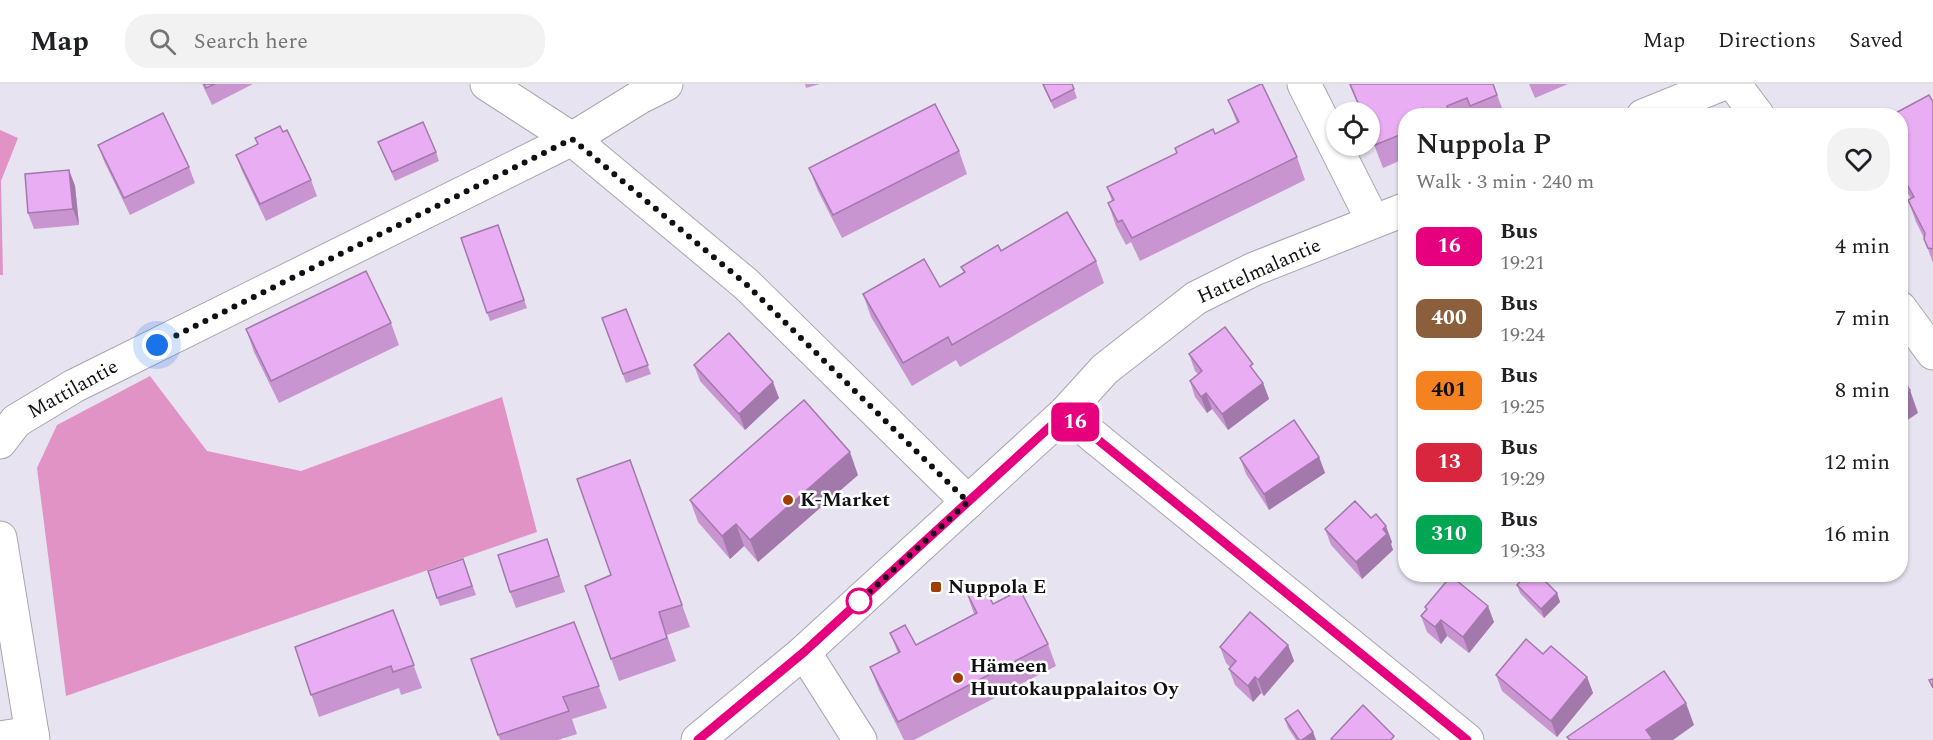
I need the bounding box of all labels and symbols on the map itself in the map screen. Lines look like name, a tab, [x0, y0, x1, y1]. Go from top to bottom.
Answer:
street label: Hattelmalantie	[1192, 230, 1326, 312]
your location	[142, 330, 172, 360]
street label: Mattilantie	[22, 352, 124, 426]
line badge: 16	[1048, 402, 1102, 442]
place label: K-Market	[800, 485, 890, 515]
marker: K-Market	[781, 493, 795, 507]
place label: Nuppola E	[948, 572, 1046, 602]
marker: Nuppola E	[929, 580, 943, 594]
unlabelled marker	[846, 588, 872, 614]
place label: Hämeen Huutokauppalaitos Oy	[970, 651, 1180, 704]
marker: Hämeen Huutokauppalaitos Oy	[951, 671, 965, 685]

